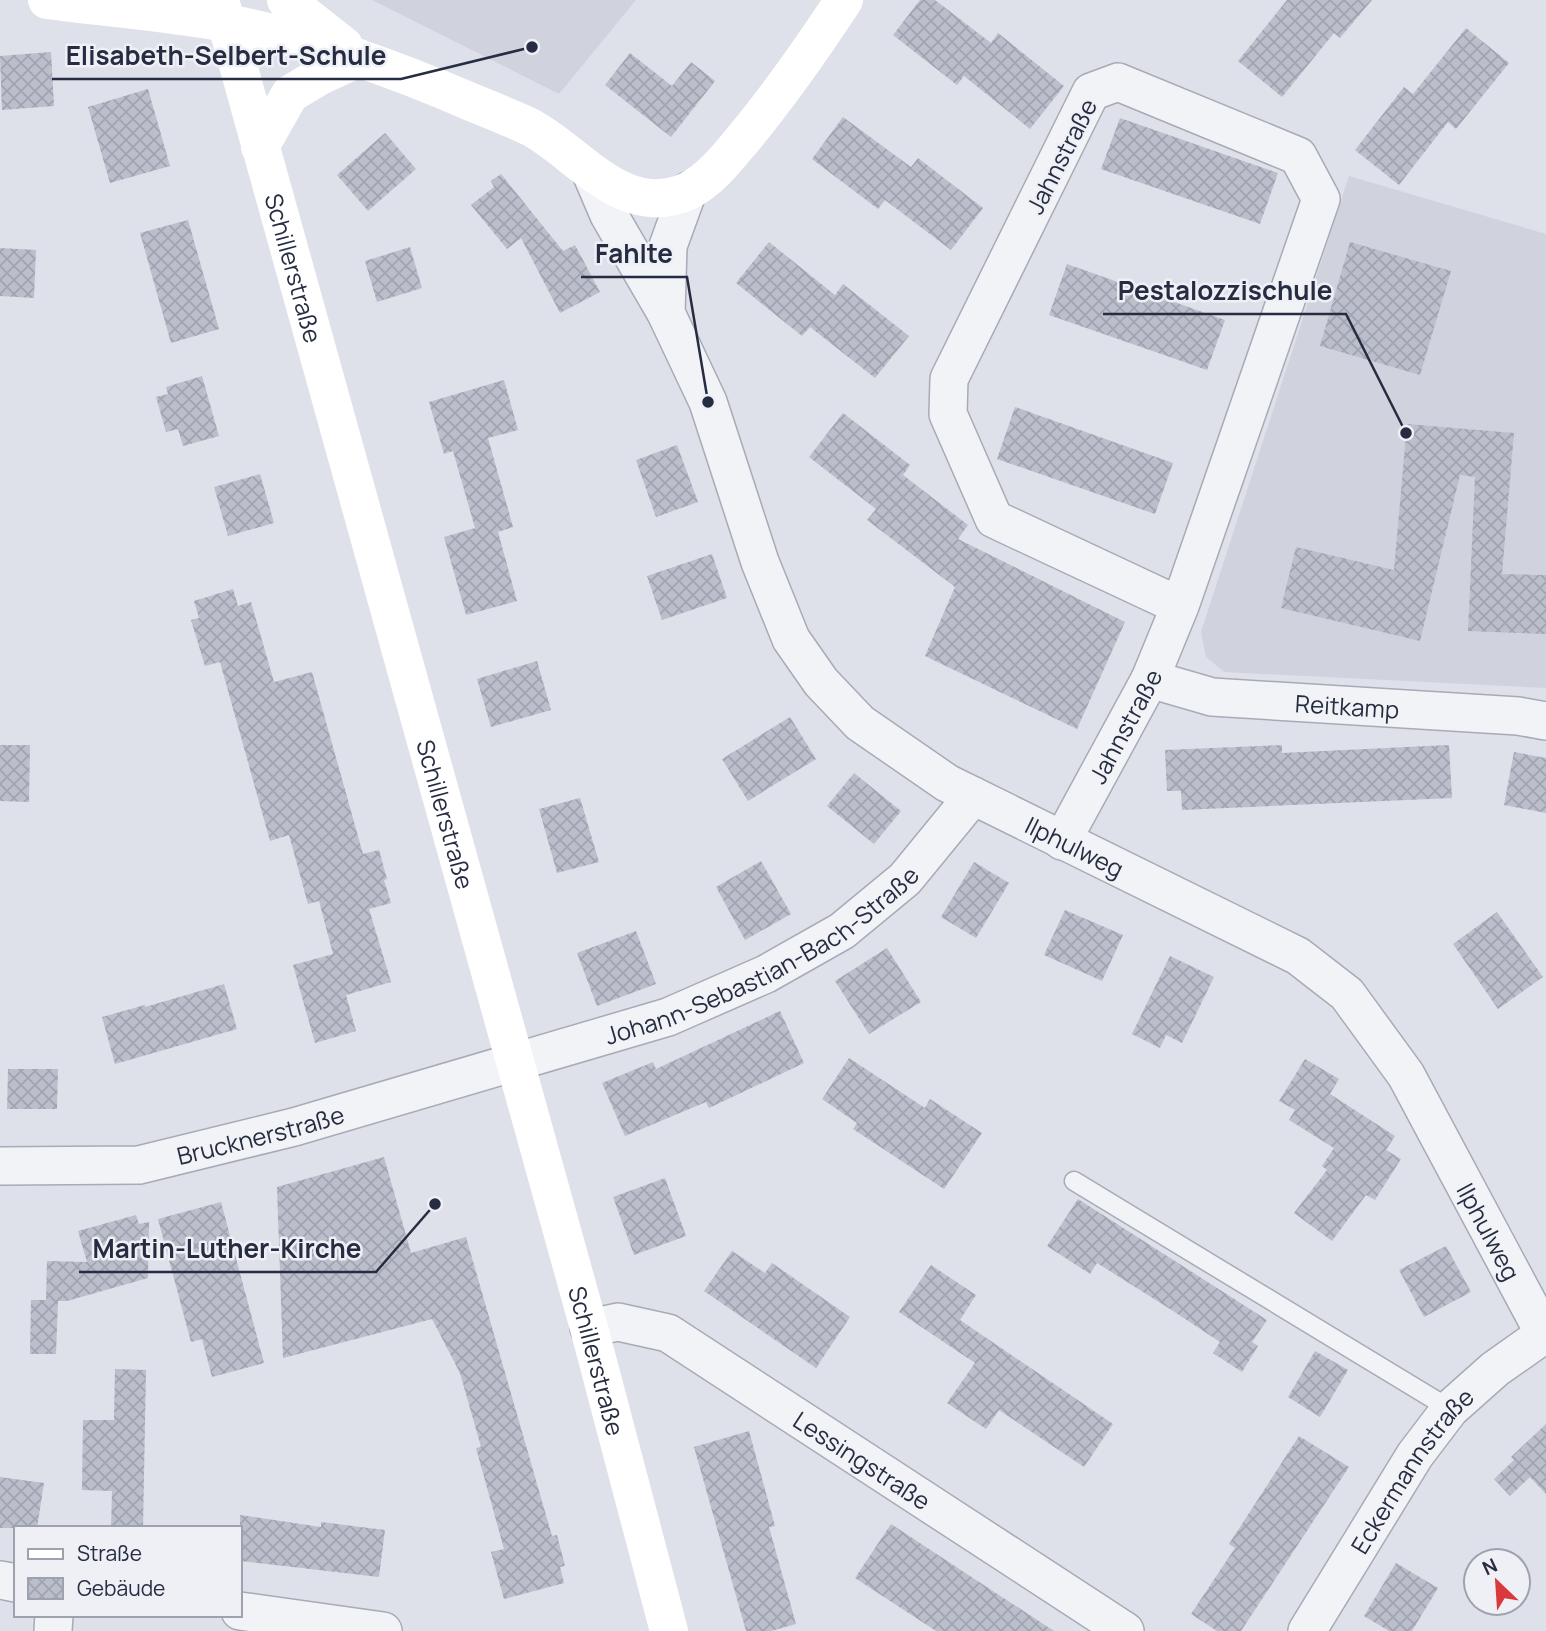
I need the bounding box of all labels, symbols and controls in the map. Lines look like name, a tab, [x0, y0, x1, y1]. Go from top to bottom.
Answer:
callout: Elisabeth-Selbert-Schule	[52, 32, 401, 79]
text: Elisabeth-Selbert-Schule	[66, 37, 386, 73]
street label: Jahnstraße	[1018, 93, 1104, 219]
street label: Schillerstraße	[258, 189, 331, 346]
callout: Fahlte	[581, 230, 687, 277]
text: Fahlte	[595, 235, 673, 271]
callout: Pestalozzischule	[1103, 267, 1346, 314]
text: Pestalozzischule	[1118, 272, 1332, 308]
street label: Jahnstraße	[1080, 664, 1169, 789]
street label: Reitkamp	[1294, 686, 1400, 725]
street label: Schillerstraße	[410, 736, 483, 893]
street label: Ilphulweg	[1020, 808, 1130, 884]
street label: Johann-Sebastian-Bach-Straße	[601, 859, 926, 1051]
street label: Brucknerstraße	[173, 1097, 348, 1172]
street label: Ilphulweg	[1450, 1177, 1529, 1286]
callout: Martin-Luther-Kirche	[79, 1225, 376, 1272]
text: Martin-Luther-Kirche	[92, 1230, 362, 1266]
street label: Schillerstraße	[562, 1282, 633, 1439]
street label: Eckermannstraße	[1342, 1380, 1480, 1559]
street label: Lessingstraße	[787, 1403, 938, 1517]
legend	[14, 1526, 242, 1617]
text: Straße	[77, 1539, 142, 1567]
north arrow	[1462, 1547, 1532, 1617]
text: N	[1478, 1552, 1501, 1581]
text: Gebäude	[77, 1574, 165, 1602]

